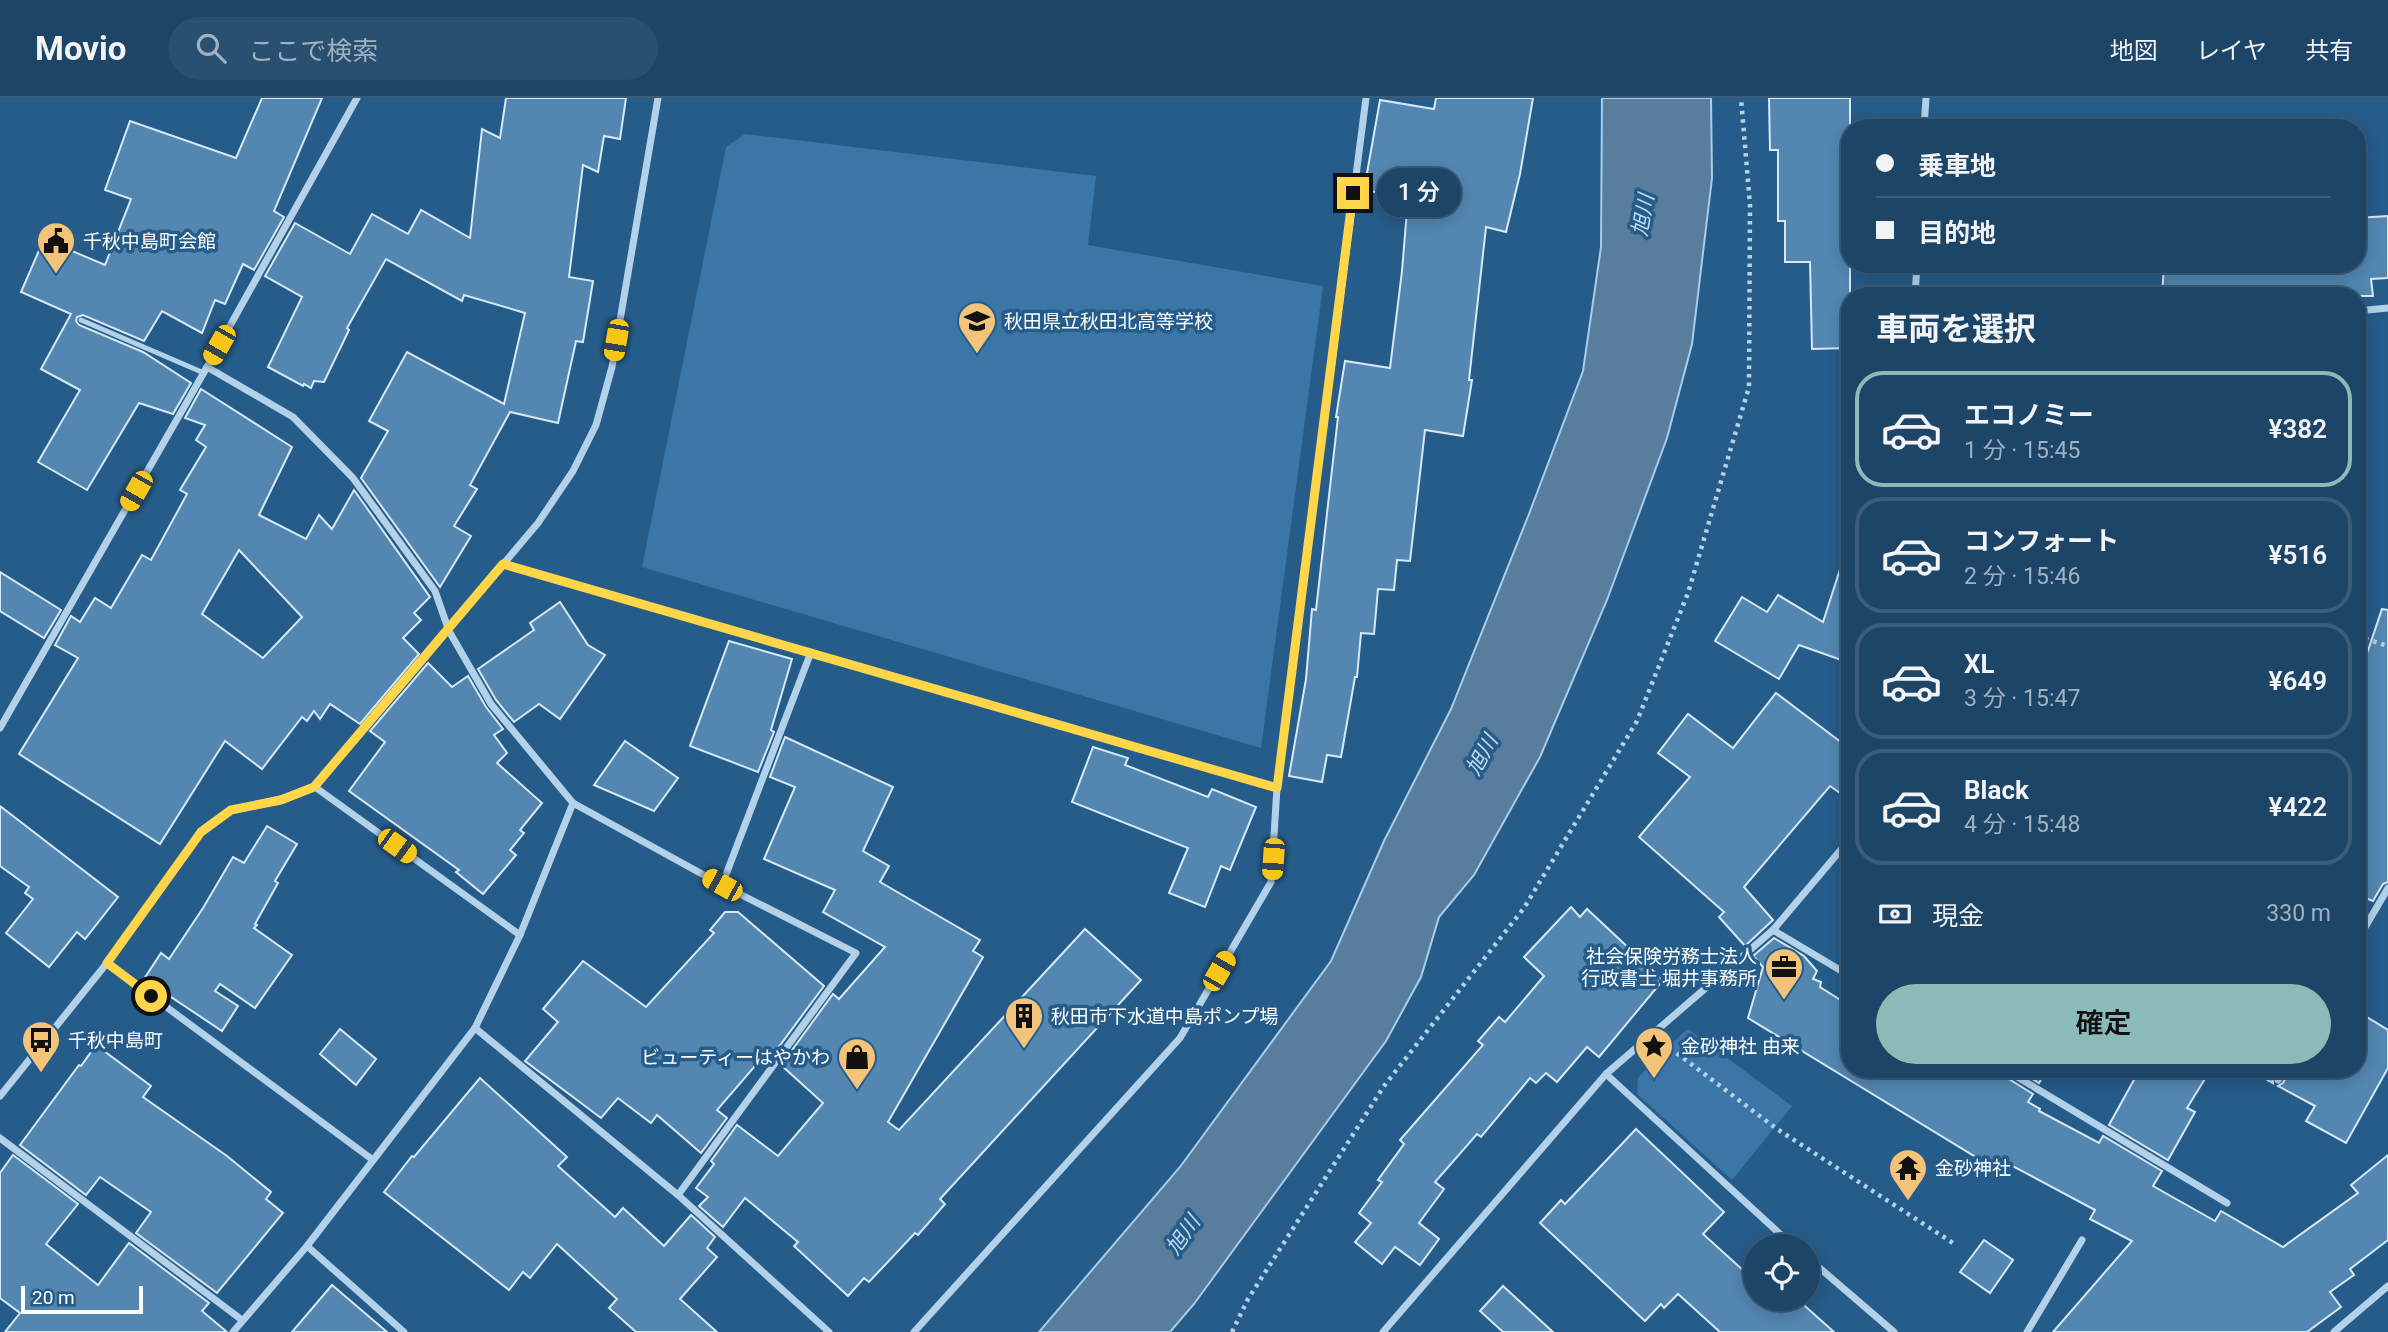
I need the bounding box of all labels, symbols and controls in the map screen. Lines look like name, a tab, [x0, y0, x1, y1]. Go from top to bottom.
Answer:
search box	[168, 17, 658, 80]
text: Movio	[35, 29, 126, 68]
icon: search	[192, 29, 230, 67]
text: ここで検索	[248, 36, 378, 66]
text: 地図	[2110, 37, 2158, 65]
text: レイヤ	[2196, 37, 2267, 65]
text: 共有	[2305, 37, 2353, 65]
text: 乗車地	[1918, 151, 1996, 181]
callout: 1 分	[1378, 168, 1462, 217]
route end	[1337, 177, 1369, 209]
text: 1 分	[1398, 179, 1440, 206]
water label: 旭川	[1628, 190, 1659, 238]
text: 目的地	[1918, 218, 1996, 248]
public building icon: 千秋中島町会館	[35, 220, 77, 275]
place label: 千秋中島町会館	[83, 230, 216, 253]
school or university icon: 秋田県立秋田北高等学校	[956, 300, 998, 355]
place label: 秋田県立秋田北高等学校	[1004, 310, 1213, 333]
text: 車両を選択	[1876, 310, 2036, 348]
car	[603, 317, 630, 363]
car	[200, 322, 239, 368]
icon: car	[1880, 398, 1943, 461]
text: エコノミー	[1964, 400, 2094, 430]
text: ¥382	[2269, 414, 2327, 444]
text: 1 分 · 15:45	[1964, 437, 2080, 464]
car	[117, 468, 156, 514]
icon: car	[1880, 524, 1943, 587]
text: コンフォート	[1964, 526, 2119, 556]
text: ¥516	[2269, 540, 2327, 570]
text: 2 分 · 15:46	[1964, 563, 2080, 590]
text: XL	[1964, 649, 1995, 679]
icon: car	[1880, 650, 1943, 713]
text: ¥649	[2269, 666, 2327, 696]
text: 3 分 · 15:47	[1964, 685, 2080, 712]
water label: 旭川	[1461, 729, 1504, 779]
text: Black	[1964, 775, 2029, 805]
icon: car	[1880, 776, 1943, 839]
text: ¥422	[2269, 792, 2327, 822]
text: 4 分 · 15:48	[1964, 811, 2080, 838]
car	[374, 825, 421, 867]
car	[1262, 837, 1285, 881]
car	[699, 866, 746, 904]
icon: cash	[1876, 895, 1914, 933]
text: 330 m	[2266, 900, 2331, 927]
text: 現金	[1932, 901, 1984, 931]
place label: 社会保険労務士法人 行政書士 堀井事務所	[1581, 945, 1757, 990]
office icon: 社会保険労務士法人 行政書士 堀井事務所	[1763, 946, 1805, 1001]
car	[1200, 948, 1239, 994]
route start	[135, 980, 167, 1012]
button: 確定	[1876, 984, 2331, 1064]
building icon: 秋田市下水道中島ポンプ場	[1003, 995, 1045, 1050]
place label: 秋田市下水道中島ポンプ場	[1051, 1005, 1278, 1028]
bus stop icon: 千秋中島町	[20, 1019, 62, 1074]
place icon: 金砂神社 由来	[1633, 1025, 1675, 1080]
place label: 千秋中島町	[68, 1029, 163, 1052]
place label: 金砂神社 由来	[1681, 1035, 1800, 1058]
shop icon: ビューティーはやかわ	[836, 1036, 878, 1091]
place label: ビューティーはやかわ	[641, 1046, 830, 1069]
temple icon: 金砂神社	[1887, 1147, 1929, 1202]
place label: 金砂神社	[1935, 1157, 2011, 1180]
water label: 旭川	[1161, 1209, 1206, 1259]
map controls	[1743, 1234, 1820, 1311]
button: locate	[1743, 1234, 1820, 1311]
scale bar	[21, 1283, 144, 1315]
text: 20 m	[32, 1286, 75, 1309]

